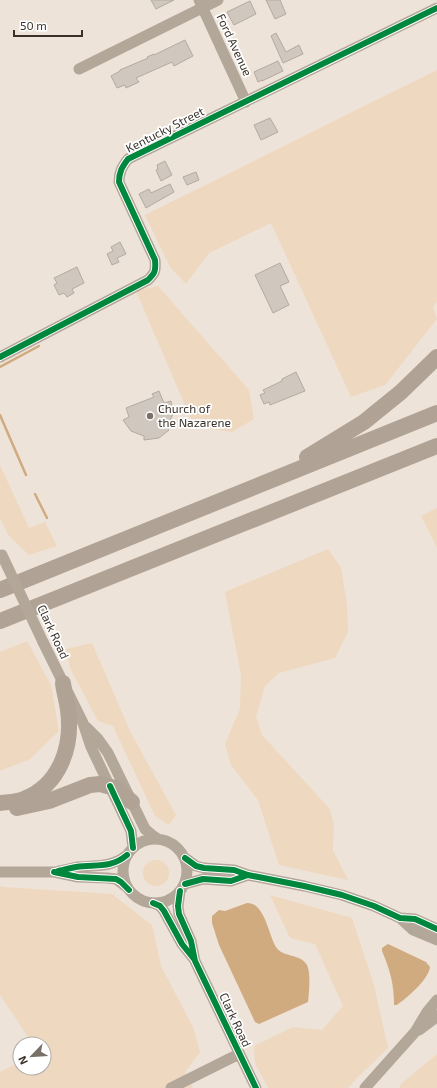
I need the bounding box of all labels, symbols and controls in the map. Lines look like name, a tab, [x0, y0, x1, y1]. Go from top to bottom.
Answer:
street label: Ford Avenue	[214, 11, 255, 78]
scale bar	[14, 12, 82, 38]
text: 50 m	[20, 18, 47, 32]
street label: Kentucky Street	[123, 103, 206, 155]
place label: Church of the Nazarene	[158, 401, 231, 429]
marker: Church of the Nazarene	[145, 411, 155, 421]
street label: Clark Road	[35, 602, 73, 661]
street label: Clark Road	[217, 990, 255, 1049]
north arrow	[12, 1036, 52, 1076]
text: N	[15, 1054, 30, 1067]

